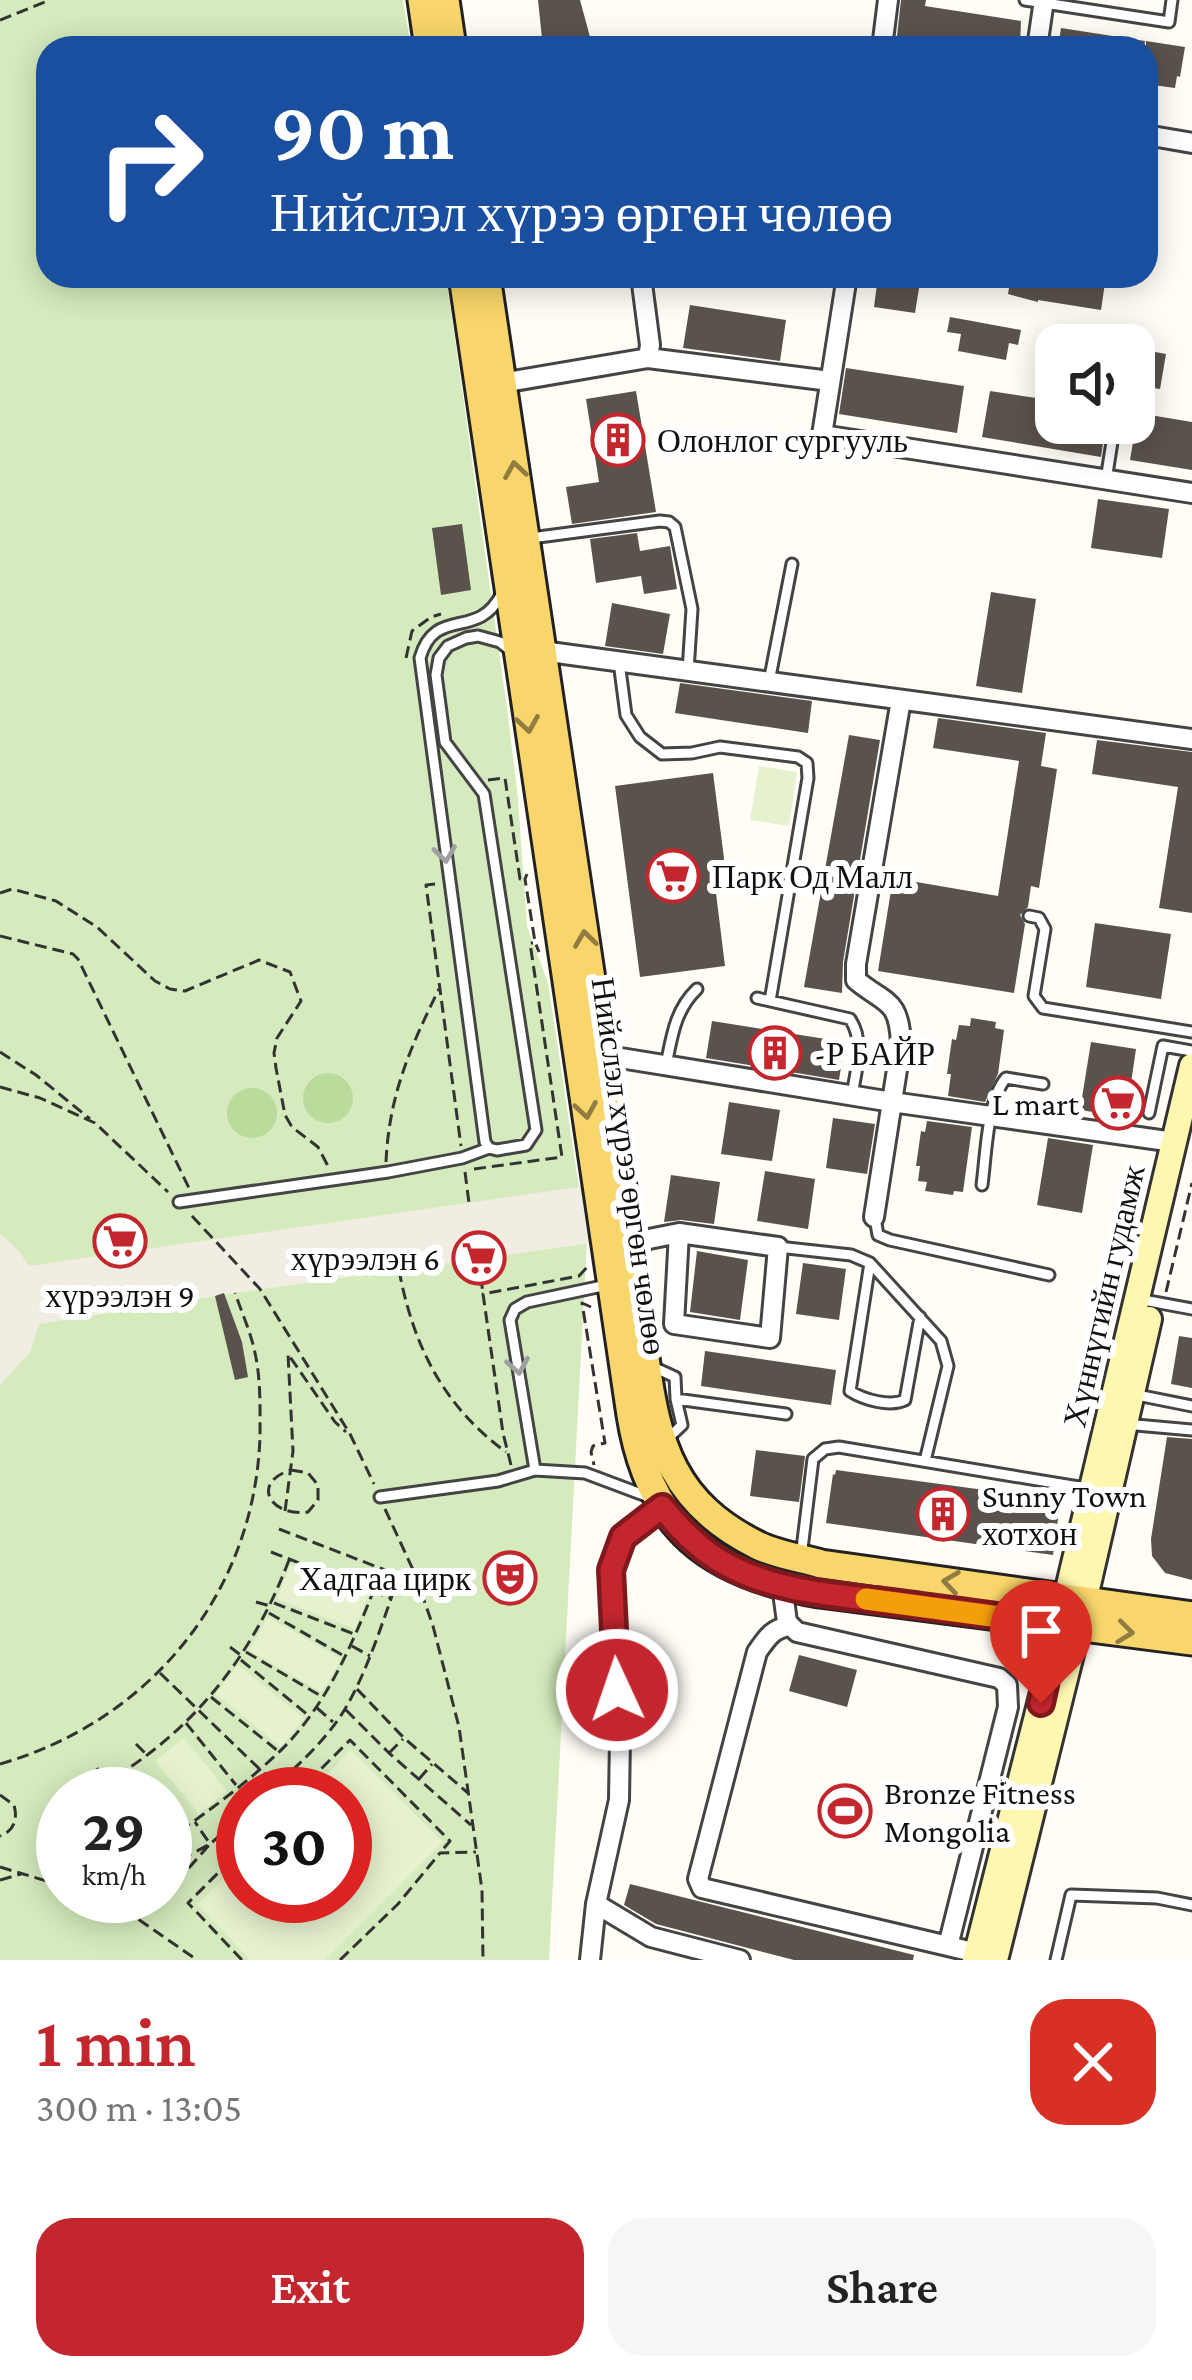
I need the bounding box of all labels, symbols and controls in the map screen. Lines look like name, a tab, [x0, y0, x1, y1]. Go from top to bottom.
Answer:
icon: right	[72, 84, 228, 240]
text: 90 m	[270, 84, 454, 177]
text: Нийслэл хүрээ өргөн чөлөө	[270, 183, 893, 243]
map controls	[1035, 324, 1155, 444]
button: sound	[1035, 324, 1155, 444]
building icon: Олонлог сургууль	[590, 412, 646, 468]
place label: Олонлог сургууль	[657, 422, 908, 459]
one-way arrow	[503, 461, 529, 480]
one-way arrow	[514, 715, 540, 734]
one-way arrow	[431, 844, 457, 864]
supermarket icon: Парк Од Малл	[645, 848, 701, 904]
place label: Парк Од Малл	[712, 858, 913, 895]
one-way arrow	[573, 929, 599, 949]
street label: Нийслэл хүрээ өргөн чөлөө	[585, 975, 674, 1357]
building icon: -Р БАЙР	[747, 1025, 803, 1081]
place label: -Р БАЙР	[814, 1035, 935, 1072]
supermarket icon: L mart	[1090, 1075, 1146, 1131]
place label: L mart	[992, 1085, 1080, 1122]
one-way arrow	[572, 1100, 598, 1120]
street label: Хүннүгийн гудамж	[1055, 1161, 1152, 1431]
supermarket icon: хүрээлэн 9	[92, 1213, 148, 1269]
supermarket icon: хүрээлэн 6	[451, 1230, 507, 1286]
place label: хүрээлэн 6	[291, 1240, 440, 1277]
place label: хүрээлэн 9	[45, 1277, 195, 1314]
one-way arrow	[504, 1355, 529, 1375]
place label: Sunny Town хотхон	[982, 1477, 1147, 1552]
building icon: Sunny Town хотхон	[915, 1486, 971, 1542]
theatre icon: Хадгаа цирк	[482, 1550, 538, 1606]
place label: Хадгаа цирк	[299, 1560, 472, 1597]
one-way arrow	[942, 1570, 961, 1596]
pin	[990, 1580, 1092, 1703]
icon: arrive	[1008, 1598, 1074, 1664]
one-way arrow	[1115, 1619, 1135, 1645]
position arrow	[554, 1627, 680, 1753]
speed limit sign: 30	[216, 1767, 372, 1923]
place label: Bronze Fitness Mongolia	[884, 1774, 1076, 1849]
sports icon: Bronze Fitness Mongolia	[817, 1783, 873, 1839]
text: 29	[82, 1796, 146, 1863]
text: km/h	[82, 1858, 146, 1891]
button: close	[1030, 1999, 1156, 2125]
text: 1 min	[36, 2001, 196, 2081]
text: 300 m · 13:05	[36, 2086, 242, 2129]
button: Exit	[36, 2218, 584, 2356]
button: Share	[608, 2218, 1156, 2356]

